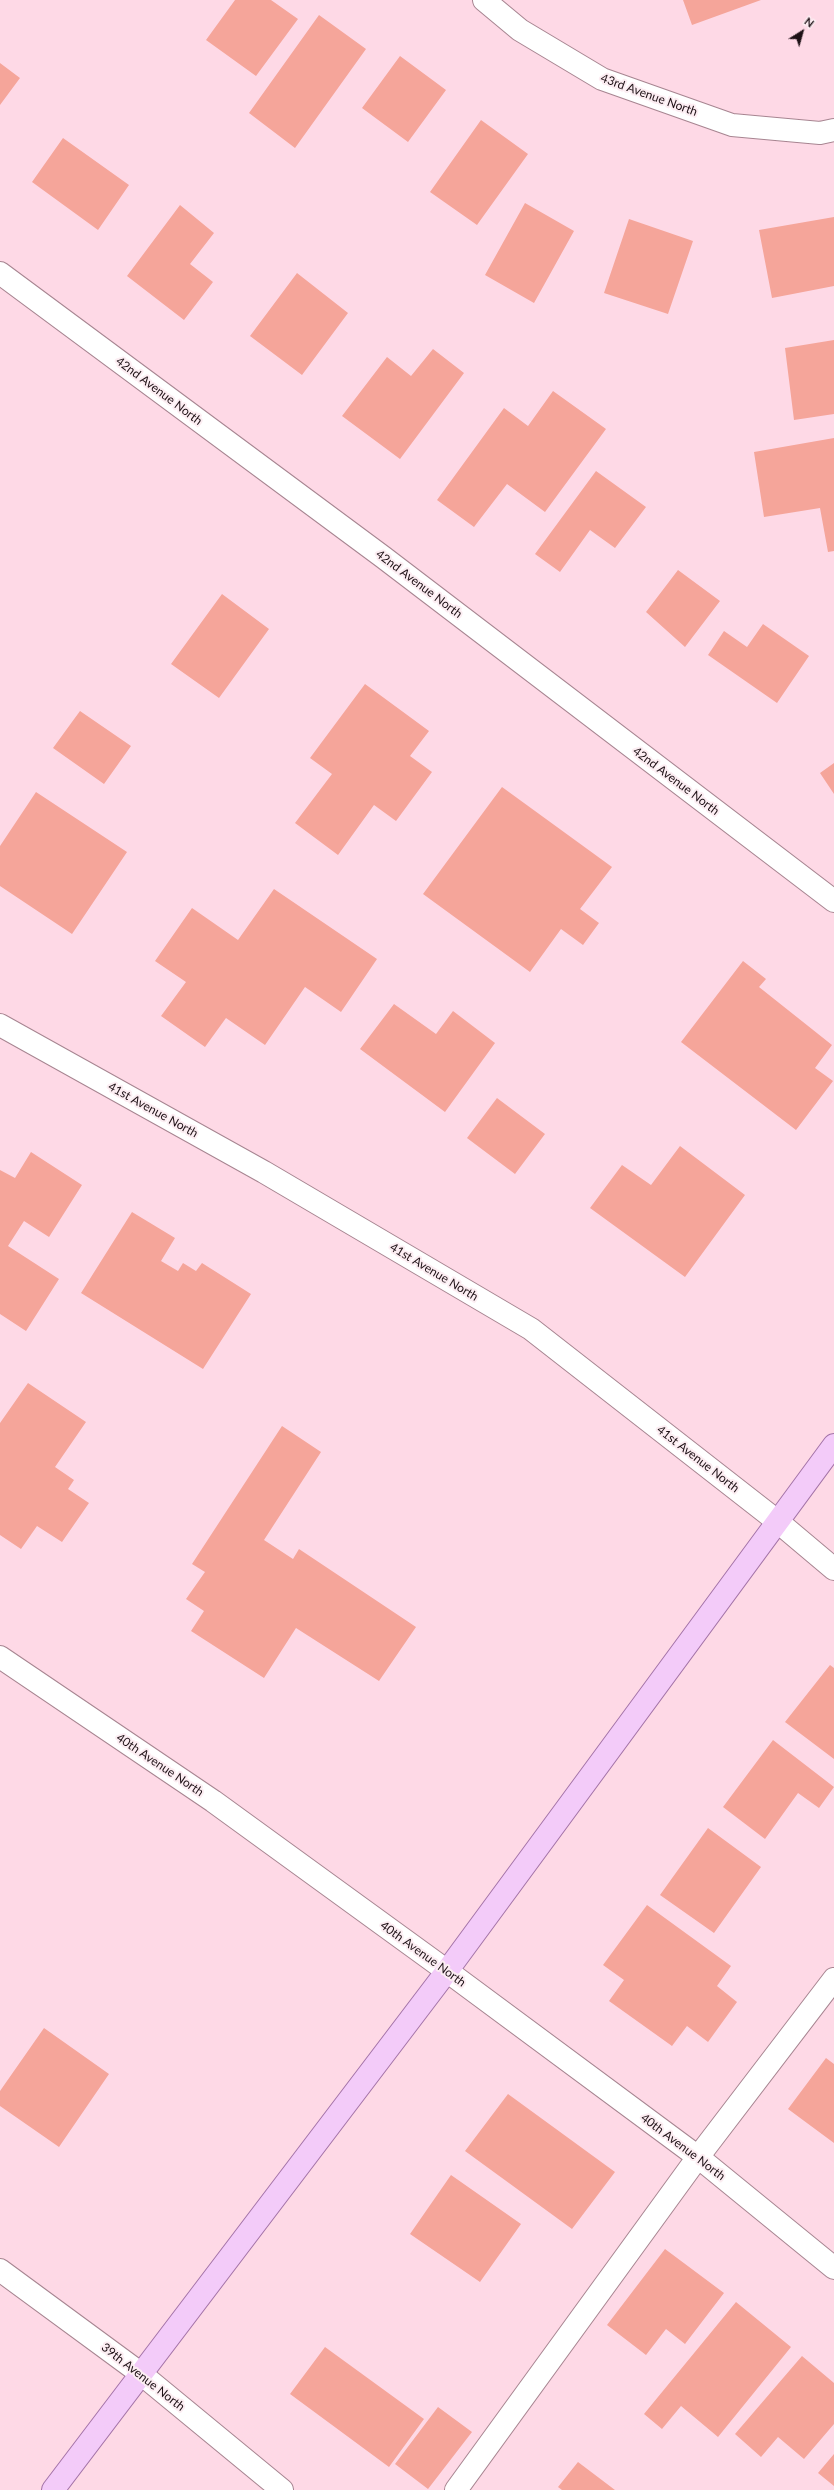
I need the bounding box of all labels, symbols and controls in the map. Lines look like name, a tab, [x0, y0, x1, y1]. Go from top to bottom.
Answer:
north arrow	[782, 12, 822, 52]
text: N	[802, 14, 817, 30]
street label: 43rd Avenue North	[599, 71, 699, 119]
street label: 42nd Avenue North	[113, 354, 205, 428]
street label: 42nd Avenue North	[373, 547, 465, 621]
street label: 42nd Avenue North	[630, 744, 722, 818]
street label: 41st Avenue North	[106, 1079, 200, 1141]
street label: 41st Avenue North	[387, 1240, 481, 1304]
street label: 41st Avenue North	[654, 1422, 742, 1496]
street label: 40th Avenue North	[114, 1731, 206, 1799]
street label: 40th Avenue North	[378, 1918, 468, 1990]
street label: 40th Avenue North	[638, 2111, 728, 2183]
street label: 39th Avenue North	[98, 2340, 188, 2414]

